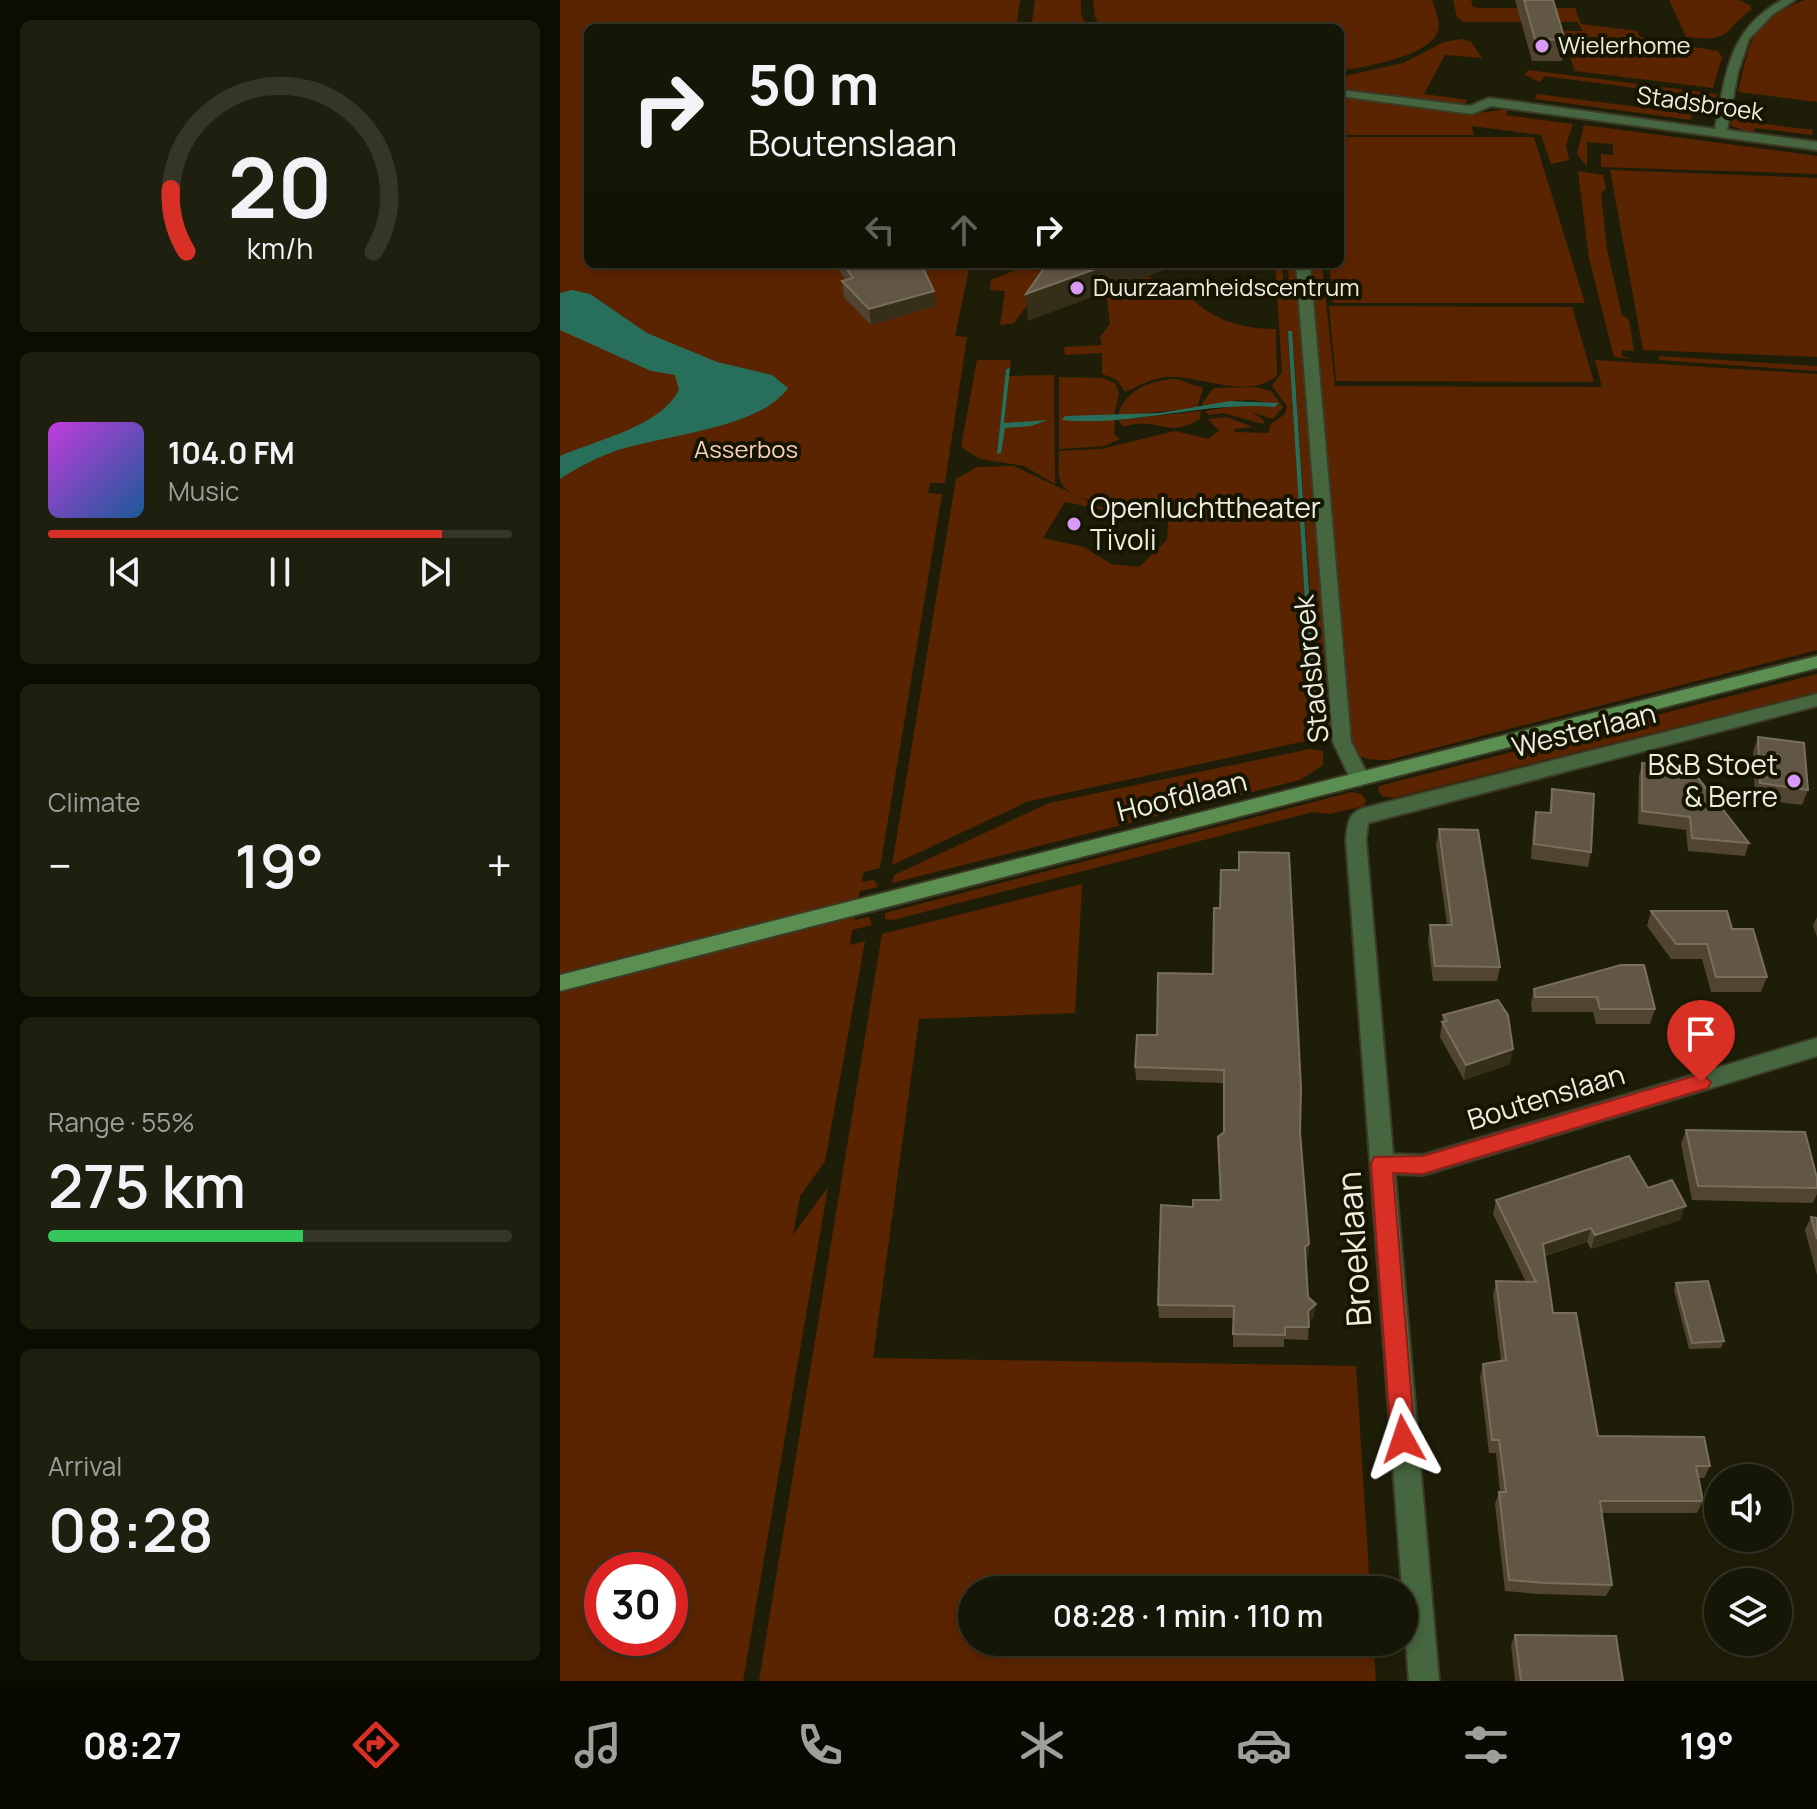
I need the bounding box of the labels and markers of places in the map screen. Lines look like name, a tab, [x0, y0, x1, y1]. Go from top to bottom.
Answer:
place label: Wielerhome	[1558, 28, 1691, 61]
marker: Wielerhome	[1533, 37, 1551, 55]
place label: Duurzaamheidscentrum	[1093, 270, 1360, 303]
marker: Duurzaamheidscentrum	[1068, 279, 1086, 297]
place label: Openluchttheater Tivoli	[1090, 488, 1321, 558]
marker: Openluchttheater Tivoli	[1065, 515, 1083, 533]
place label: B&B Stoet & Berre	[1648, 745, 1778, 815]
marker: B&B Stoet & Berre	[1785, 772, 1803, 790]
pin	[1667, 1000, 1735, 1082]

